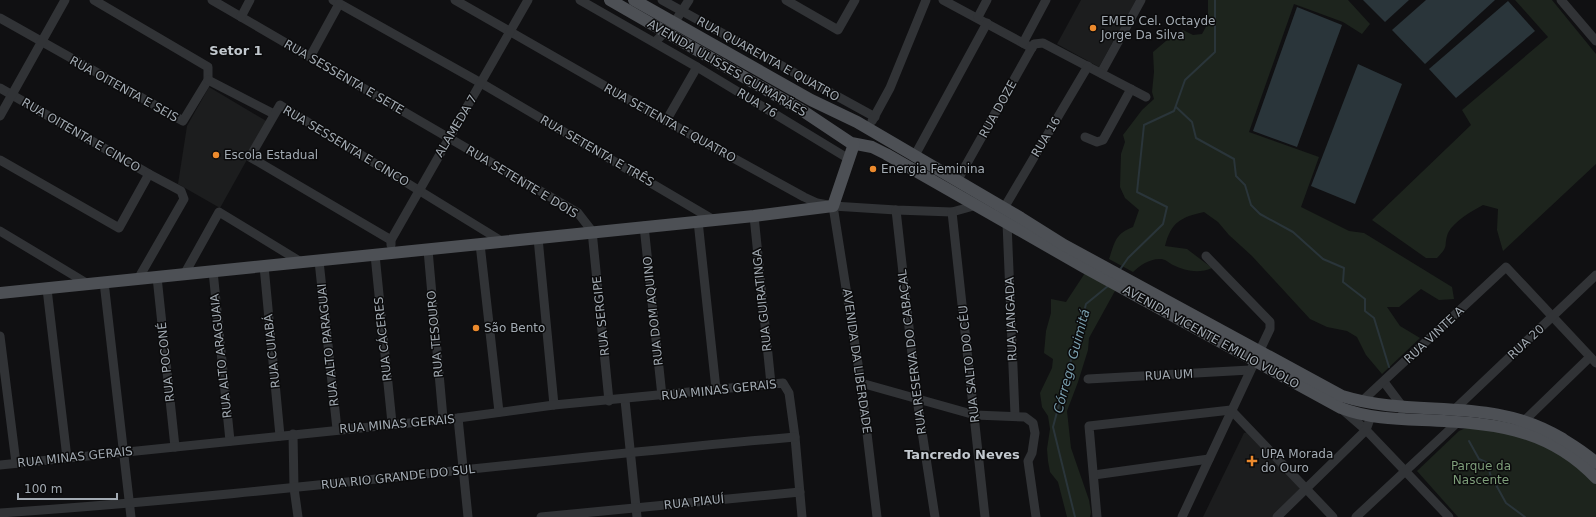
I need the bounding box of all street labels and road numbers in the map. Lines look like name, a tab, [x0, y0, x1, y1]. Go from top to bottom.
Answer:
street label: RUA QUARENTA E QUATRO	[694, 14, 842, 104]
street label: AVENIDA ULISSES GUIMARÃES	[645, 16, 810, 119]
street label: RUA SESSENTA E SETE	[282, 37, 406, 117]
street label: RUA OITENTA E SEIS	[67, 53, 181, 125]
street label: RUA DOZE	[976, 78, 1020, 140]
street label: RUA SETENTA E QUATRO	[602, 81, 738, 165]
street label: RUA 76	[734, 86, 780, 120]
street label: ALAMEDA 7	[432, 92, 480, 160]
street label: RUA OITENTA E CINCO	[19, 95, 143, 175]
street label: RUA SESSENTA E CINCO	[280, 103, 412, 189]
street label: RUA SETENTA E TRÊS	[538, 112, 657, 189]
street label: RUA 16	[1029, 114, 1063, 160]
street label: RUA SETENTE E DOIS	[463, 143, 581, 221]
street label: RUA GUIRATINGA	[750, 247, 774, 352]
street label: RUA DOM AQUINO	[640, 255, 666, 367]
street label: RUA RESERVA DO CABAÇAL	[895, 268, 929, 435]
street label: RUA SERGIPE	[590, 275, 612, 357]
street label: RUA JANGADA	[1003, 276, 1019, 361]
street label: RUA ALTO PARAGUAI	[315, 283, 341, 407]
street label: AVENIDA VICENTE EMILIO VUOLO	[1120, 283, 1302, 391]
street label: AVENIDA DA LIBERDADE	[840, 288, 874, 434]
street label: RUA TESOURO	[424, 290, 446, 378]
street label: RUA ALTO ARAGUAIA	[207, 292, 234, 419]
street label: RUA CÁCERES	[371, 296, 394, 382]
street label: RUA VINTE A	[1401, 303, 1467, 366]
street label: RUA SALTO DO CÉU	[955, 305, 982, 424]
street label: RUA CUIABÁ	[260, 312, 283, 389]
street label: RUA POCONÉ	[154, 321, 177, 403]
street label: RUA 20	[1505, 322, 1547, 362]
street label: RUA UM	[1145, 367, 1193, 383]
street label: RUA MINAS GERAIS	[661, 377, 777, 403]
street label: RUA MINAS GERAIS	[339, 412, 455, 436]
street label: RUA MINAS GERAIS	[17, 444, 133, 470]
street label: RUA RIO GRANDE DO SUL	[320, 462, 476, 492]
street label: RUA PIAUÍ	[663, 491, 725, 512]

